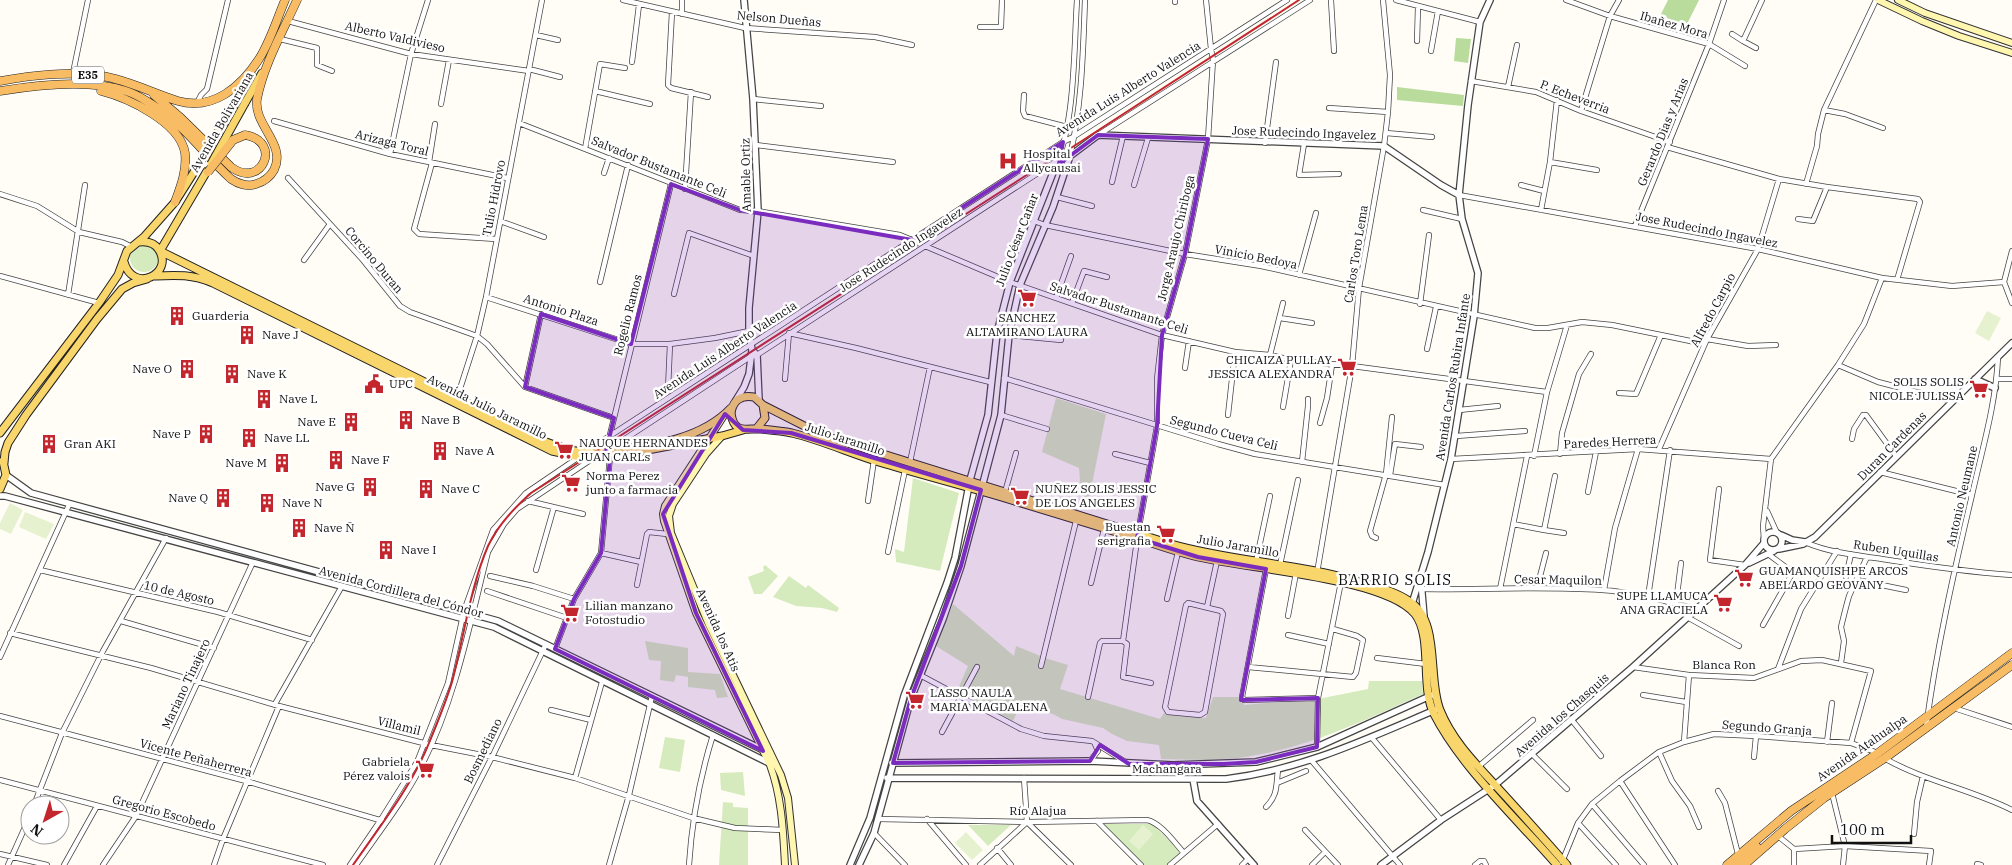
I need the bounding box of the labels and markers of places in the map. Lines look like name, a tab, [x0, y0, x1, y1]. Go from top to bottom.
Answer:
place label: Hospital Allycausai	[1023, 146, 1081, 175]
hospital icon: Hospital Allycausai	[997, 150, 1019, 172]
supermarket icon: SANCHEZ ALTAMIRANO LAURA	[1016, 287, 1038, 309]
building icon: Guarderia	[166, 305, 188, 327]
place label: Guarderia	[192, 308, 250, 323]
place label: SANCHEZ ALTAMIRANO LAURA	[966, 310, 1089, 339]
building icon: Nave J	[236, 324, 258, 346]
place label: Nave J	[262, 327, 299, 342]
place label: CHICAIZA PULLAY JESSICA ALEXANDRA	[1208, 352, 1333, 381]
supermarket icon: CHICAIZA PULLAY JESSICA ALEXANDRA	[1336, 356, 1358, 378]
building icon: Nave O	[176, 358, 198, 380]
place label: Nave O	[132, 361, 172, 376]
building icon: Nave K	[221, 363, 243, 385]
place label: Nave K	[247, 366, 287, 381]
public building icon: UPC	[363, 373, 385, 395]
place label: SOLIS SOLIS NICOLE JULISSA	[1869, 374, 1965, 403]
place label: UPC	[389, 376, 413, 391]
supermarket icon: SOLIS SOLIS NICOLE JULISSA	[1968, 378, 1990, 400]
building icon: Nave L	[253, 388, 275, 410]
place label: Nave L	[279, 391, 317, 406]
building icon: Nave B	[395, 409, 417, 431]
building icon: Nave E	[340, 411, 362, 433]
place label: Nave B	[421, 412, 460, 427]
place label: Nave E	[297, 414, 336, 429]
building icon: Nave P	[195, 423, 217, 445]
place label: Nave P	[152, 426, 191, 441]
building icon: Nave LL	[238, 427, 260, 449]
place label: Nave LL	[264, 430, 309, 445]
building icon: Gran AKI	[38, 433, 60, 455]
place label: NAUQUE HERNANDES JUAN CARLs	[579, 435, 708, 464]
place label: Gran AKI	[64, 436, 116, 451]
supermarket icon: NAUQUE HERNANDES JUAN CARLs	[553, 439, 575, 461]
building icon: Nave A	[429, 440, 451, 462]
place label: Nave A	[455, 443, 495, 458]
building icon: Nave F	[325, 449, 347, 471]
building icon: Nave M	[271, 452, 293, 474]
place label: Nave F	[351, 452, 390, 467]
place label: Nave M	[225, 455, 267, 470]
place label: Norma Perez junto a farmacia	[585, 468, 679, 497]
supermarket icon: Norma Perez junto a farmacia	[560, 472, 582, 494]
building icon: Nave G	[359, 476, 381, 498]
building icon: Nave C	[415, 478, 437, 500]
place label: Nave G	[315, 479, 355, 494]
place label: Nave C	[441, 481, 480, 496]
place label: NUÑEZ SOLIS JESSIC DE LOS ANGELES	[1035, 481, 1157, 510]
supermarket icon: NUÑEZ SOLIS JESSIC DE LOS ANGELES	[1009, 485, 1031, 507]
building icon: Nave Q	[212, 487, 234, 509]
place label: Nave Q	[168, 490, 208, 505]
building icon: Nave N	[256, 492, 278, 514]
place label: Nave N	[282, 495, 323, 510]
building icon: Nave Ñ	[288, 517, 310, 539]
place label: Buestan serigrafia	[1097, 519, 1151, 548]
place label: Nave Ñ	[314, 520, 355, 535]
supermarket icon: Buestan serigrafia	[1155, 523, 1177, 545]
building icon: Nave I	[375, 539, 397, 561]
place label: Nave I	[401, 542, 436, 557]
place label: GUAMANQUISHPE ARCOS ABELARDO GEOVANY	[1759, 563, 1908, 592]
supermarket icon: GUAMANQUISHPE ARCOS ABELARDO GEOVANY	[1733, 567, 1755, 589]
place label: SUPE LLAMUCA ANA GRACIELA	[1616, 588, 1709, 617]
supermarket icon: SUPE LLAMUCA ANA GRACIELA	[1712, 592, 1734, 614]
place label: Lilian manzano Fotostudio	[585, 598, 673, 627]
supermarket icon: Lilian manzano Fotostudio	[559, 602, 581, 624]
place label: LASSO NAULA MARIA MAGDALENA	[930, 685, 1048, 714]
supermarket icon: LASSO NAULA MARIA MAGDALENA	[904, 689, 926, 711]
place label: Gabriela Pérez valois	[343, 754, 410, 783]
supermarket icon: Gabriela Pérez valois	[414, 758, 436, 780]

